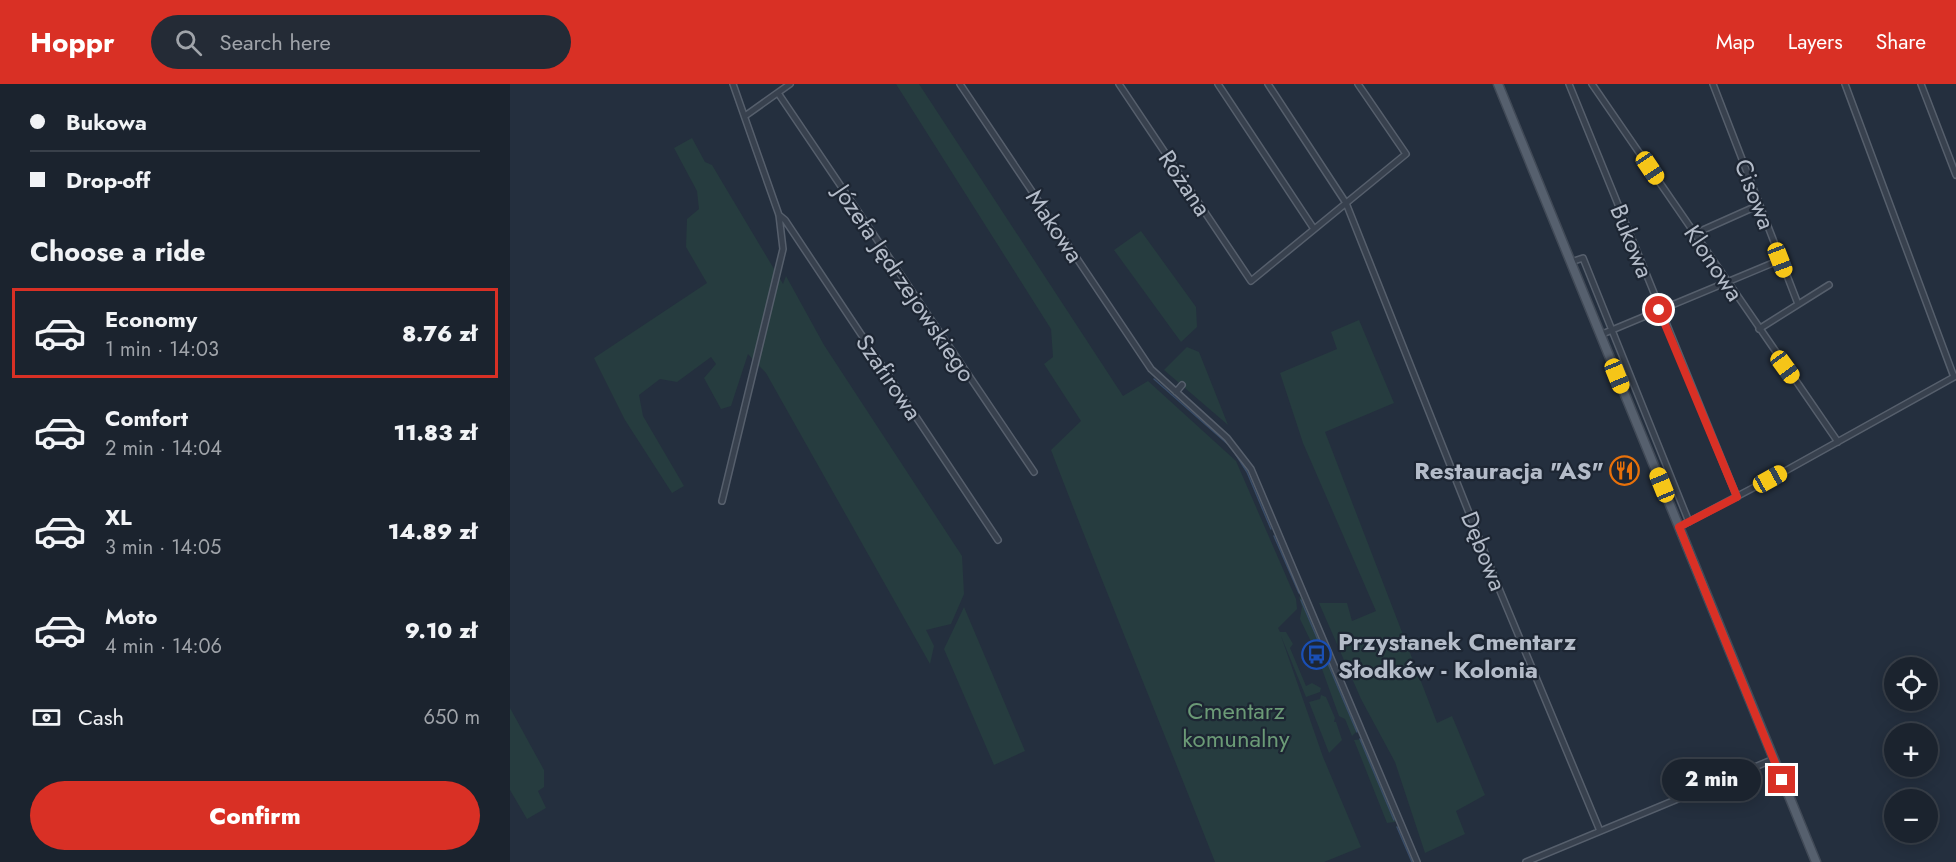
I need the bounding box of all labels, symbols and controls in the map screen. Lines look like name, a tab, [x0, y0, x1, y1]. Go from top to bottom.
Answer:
search box	[151, 15, 571, 69]
text: Hoppr	[30, 22, 115, 63]
icon: search	[172, 26, 205, 59]
text: Search here	[220, 26, 331, 58]
text: Map	[1716, 27, 1755, 57]
text: Layers	[1788, 27, 1843, 57]
text: Share	[1876, 27, 1926, 57]
text: Bukowa	[66, 106, 147, 138]
street label: Różana	[1150, 143, 1220, 223]
car	[1632, 148, 1668, 188]
street label: Cisowa	[1726, 154, 1784, 234]
text: Drop-off	[66, 164, 150, 196]
street label: Józefa Jędrzejowskiego	[824, 175, 984, 389]
street label: Makowa	[1018, 182, 1092, 270]
street label: Bukowa	[1601, 199, 1663, 283]
street label: Klonowa	[1676, 218, 1752, 308]
text: Choose a ride	[30, 232, 205, 271]
car	[1765, 240, 1795, 280]
route start	[1645, 296, 1672, 323]
text: Economy	[105, 303, 197, 335]
icon: car	[33, 306, 87, 360]
text: 8.76 zł	[402, 317, 477, 349]
street label: Szafirowa	[847, 327, 931, 427]
text: 1 min · 14:03	[105, 335, 219, 364]
car	[1767, 347, 1803, 387]
car	[1602, 356, 1632, 396]
text: Comfort	[105, 402, 188, 434]
icon: car	[33, 405, 87, 459]
text: 11.83 zł	[393, 416, 477, 448]
text: 2 min · 14:04	[105, 434, 222, 463]
place label: Restauracja "AS"	[1414, 453, 1604, 488]
restaurant icon: Restauracja "AS"	[1609, 454, 1641, 486]
car	[1750, 462, 1790, 496]
car	[1647, 465, 1677, 505]
text: XL	[105, 501, 132, 533]
icon: car	[33, 504, 87, 558]
street label: Dębowa	[1452, 506, 1516, 596]
text: 14.89 zł	[388, 515, 477, 547]
text: 3 min · 14:05	[105, 533, 221, 562]
text: Moto	[105, 600, 158, 632]
icon: car	[33, 603, 87, 657]
text: 9.10 zł	[405, 614, 477, 646]
place label: Przystanek Cmentarz Słodków - Kolonia	[1338, 624, 1577, 687]
text: 4 min · 14:06	[105, 632, 222, 661]
bus stop icon: Przystanek Cmentarz Słodków - Kolonia	[1301, 639, 1333, 671]
map controls	[1884, 657, 1938, 843]
button: locate	[1884, 657, 1938, 711]
park label: Cmentarz komunalny	[1182, 693, 1290, 756]
icon: cash	[30, 701, 63, 734]
text: Cash	[78, 701, 124, 733]
text: 650 m	[424, 703, 480, 732]
button: +	[1884, 723, 1938, 777]
callout: 2 min	[1662, 759, 1761, 801]
text: 2 min	[1685, 765, 1738, 794]
route end	[1768, 766, 1795, 793]
button: Confirm	[30, 781, 480, 850]
button: −	[1884, 789, 1938, 843]

